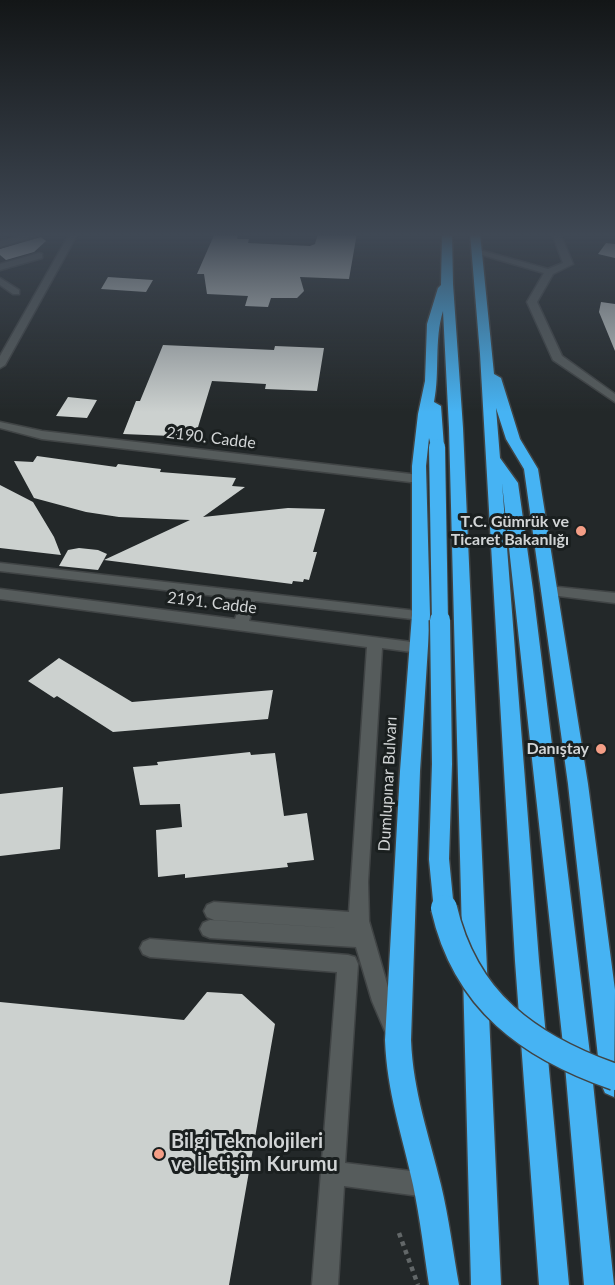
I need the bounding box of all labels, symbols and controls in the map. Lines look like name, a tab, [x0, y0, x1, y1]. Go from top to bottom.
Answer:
street label: 2190. Cadde	[165, 423, 257, 453]
place label: T.C. Gümrük ve Ticaret Bakanlığı	[451, 512, 569, 550]
marker: T.C. Gümrük ve Ticaret Bakanlığı	[574, 524, 588, 538]
street label: 2191. Cadde	[166, 588, 258, 618]
street label: Dumlupınar Bulvarı	[375, 716, 401, 852]
place label: Danıştay	[526, 739, 589, 759]
marker: Danıştay	[594, 742, 608, 756]
place label: Bilgi Teknolojileri ve İletişim Kurumu	[171, 1130, 338, 1177]
marker: Bilgi Teknolojileri ve İletişim Kurumu	[152, 1147, 166, 1161]

